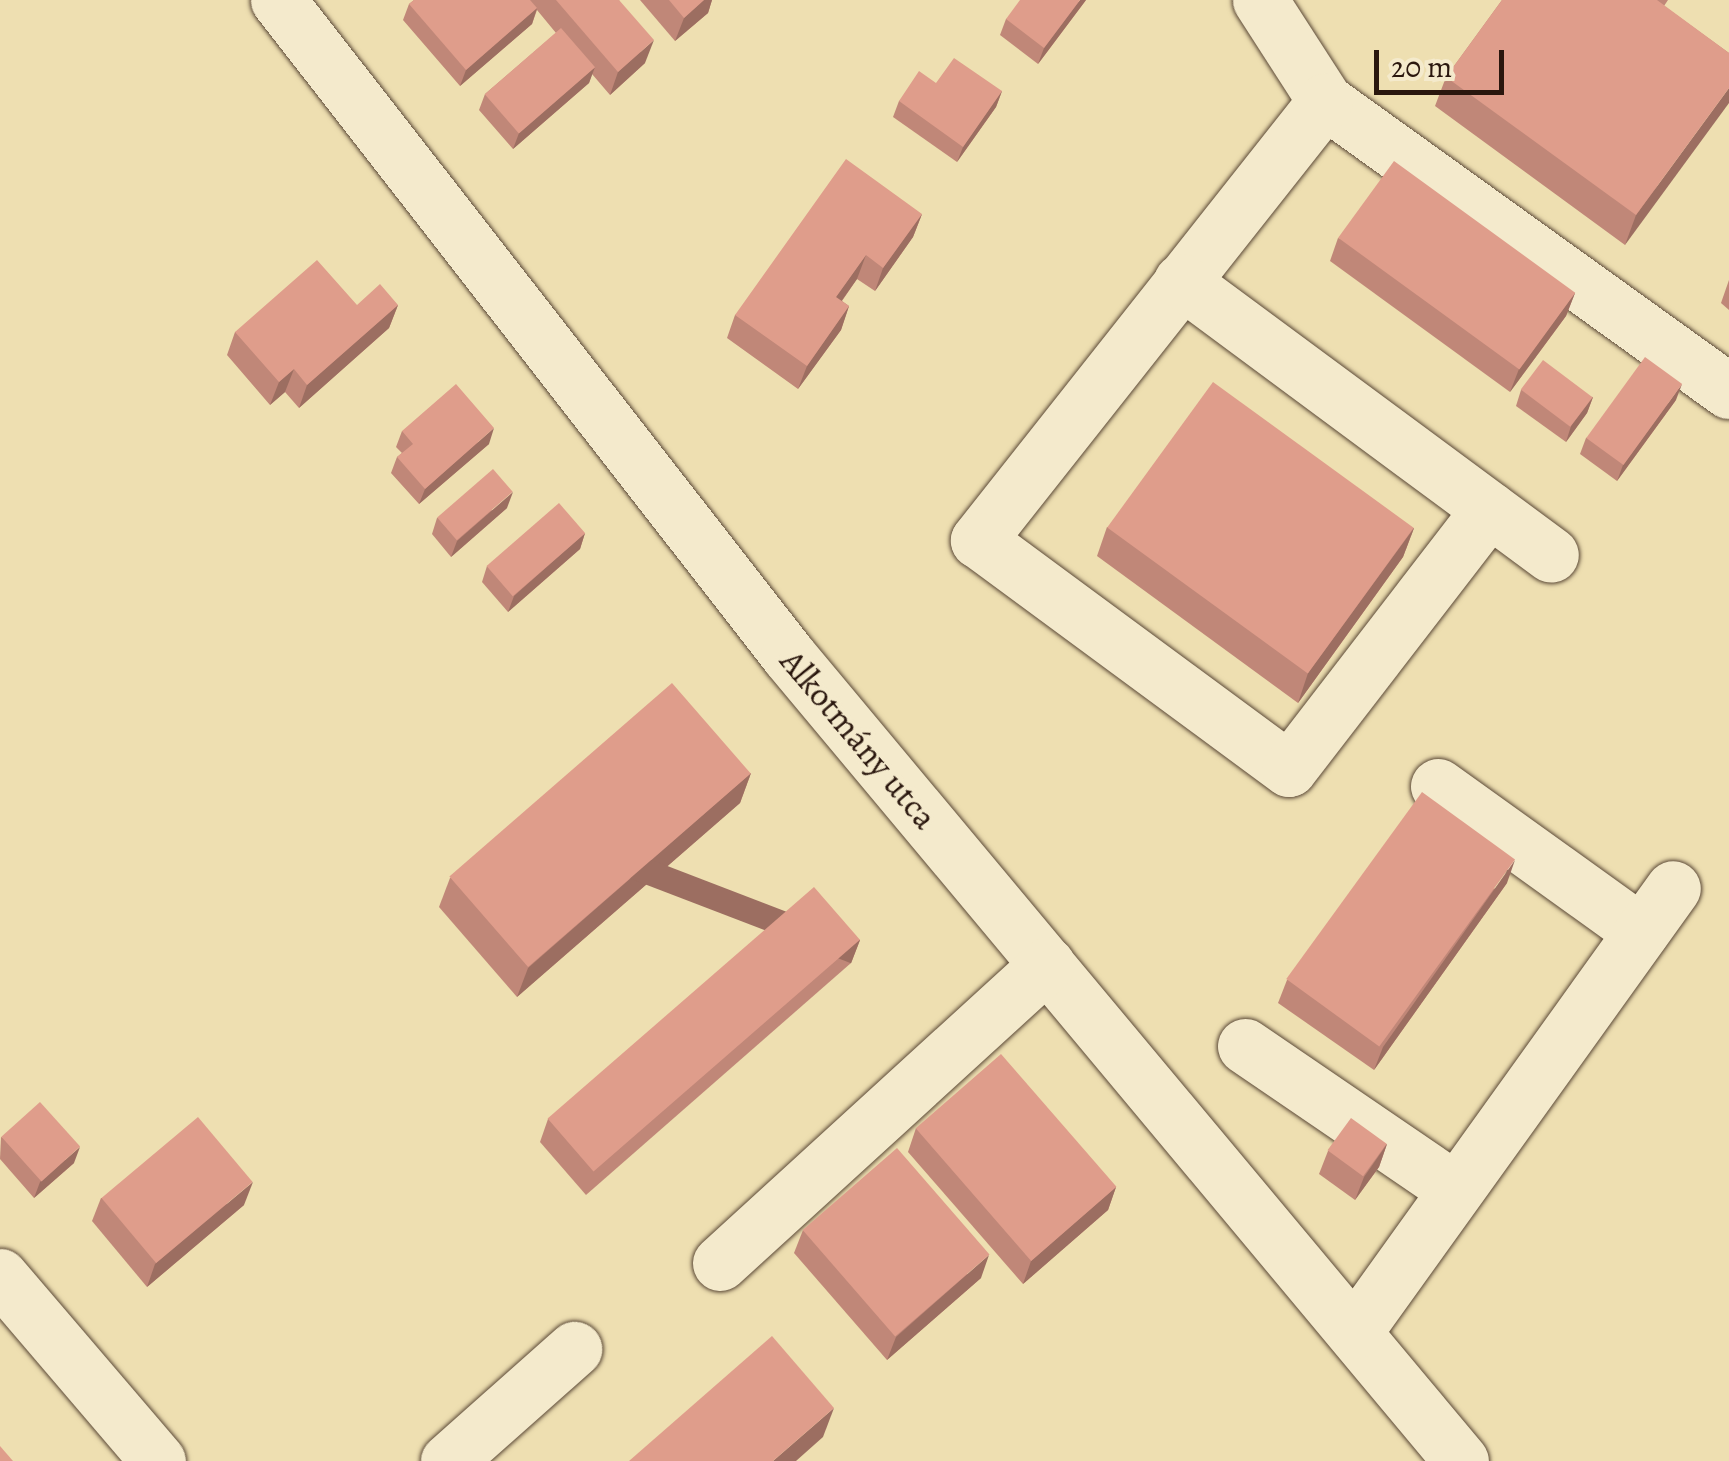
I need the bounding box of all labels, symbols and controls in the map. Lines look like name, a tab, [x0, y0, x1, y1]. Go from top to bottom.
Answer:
scale bar	[1379, 30, 1509, 92]
text: 20 m	[1391, 47, 1452, 87]
street label: Alkotmány utca	[772, 641, 946, 837]

